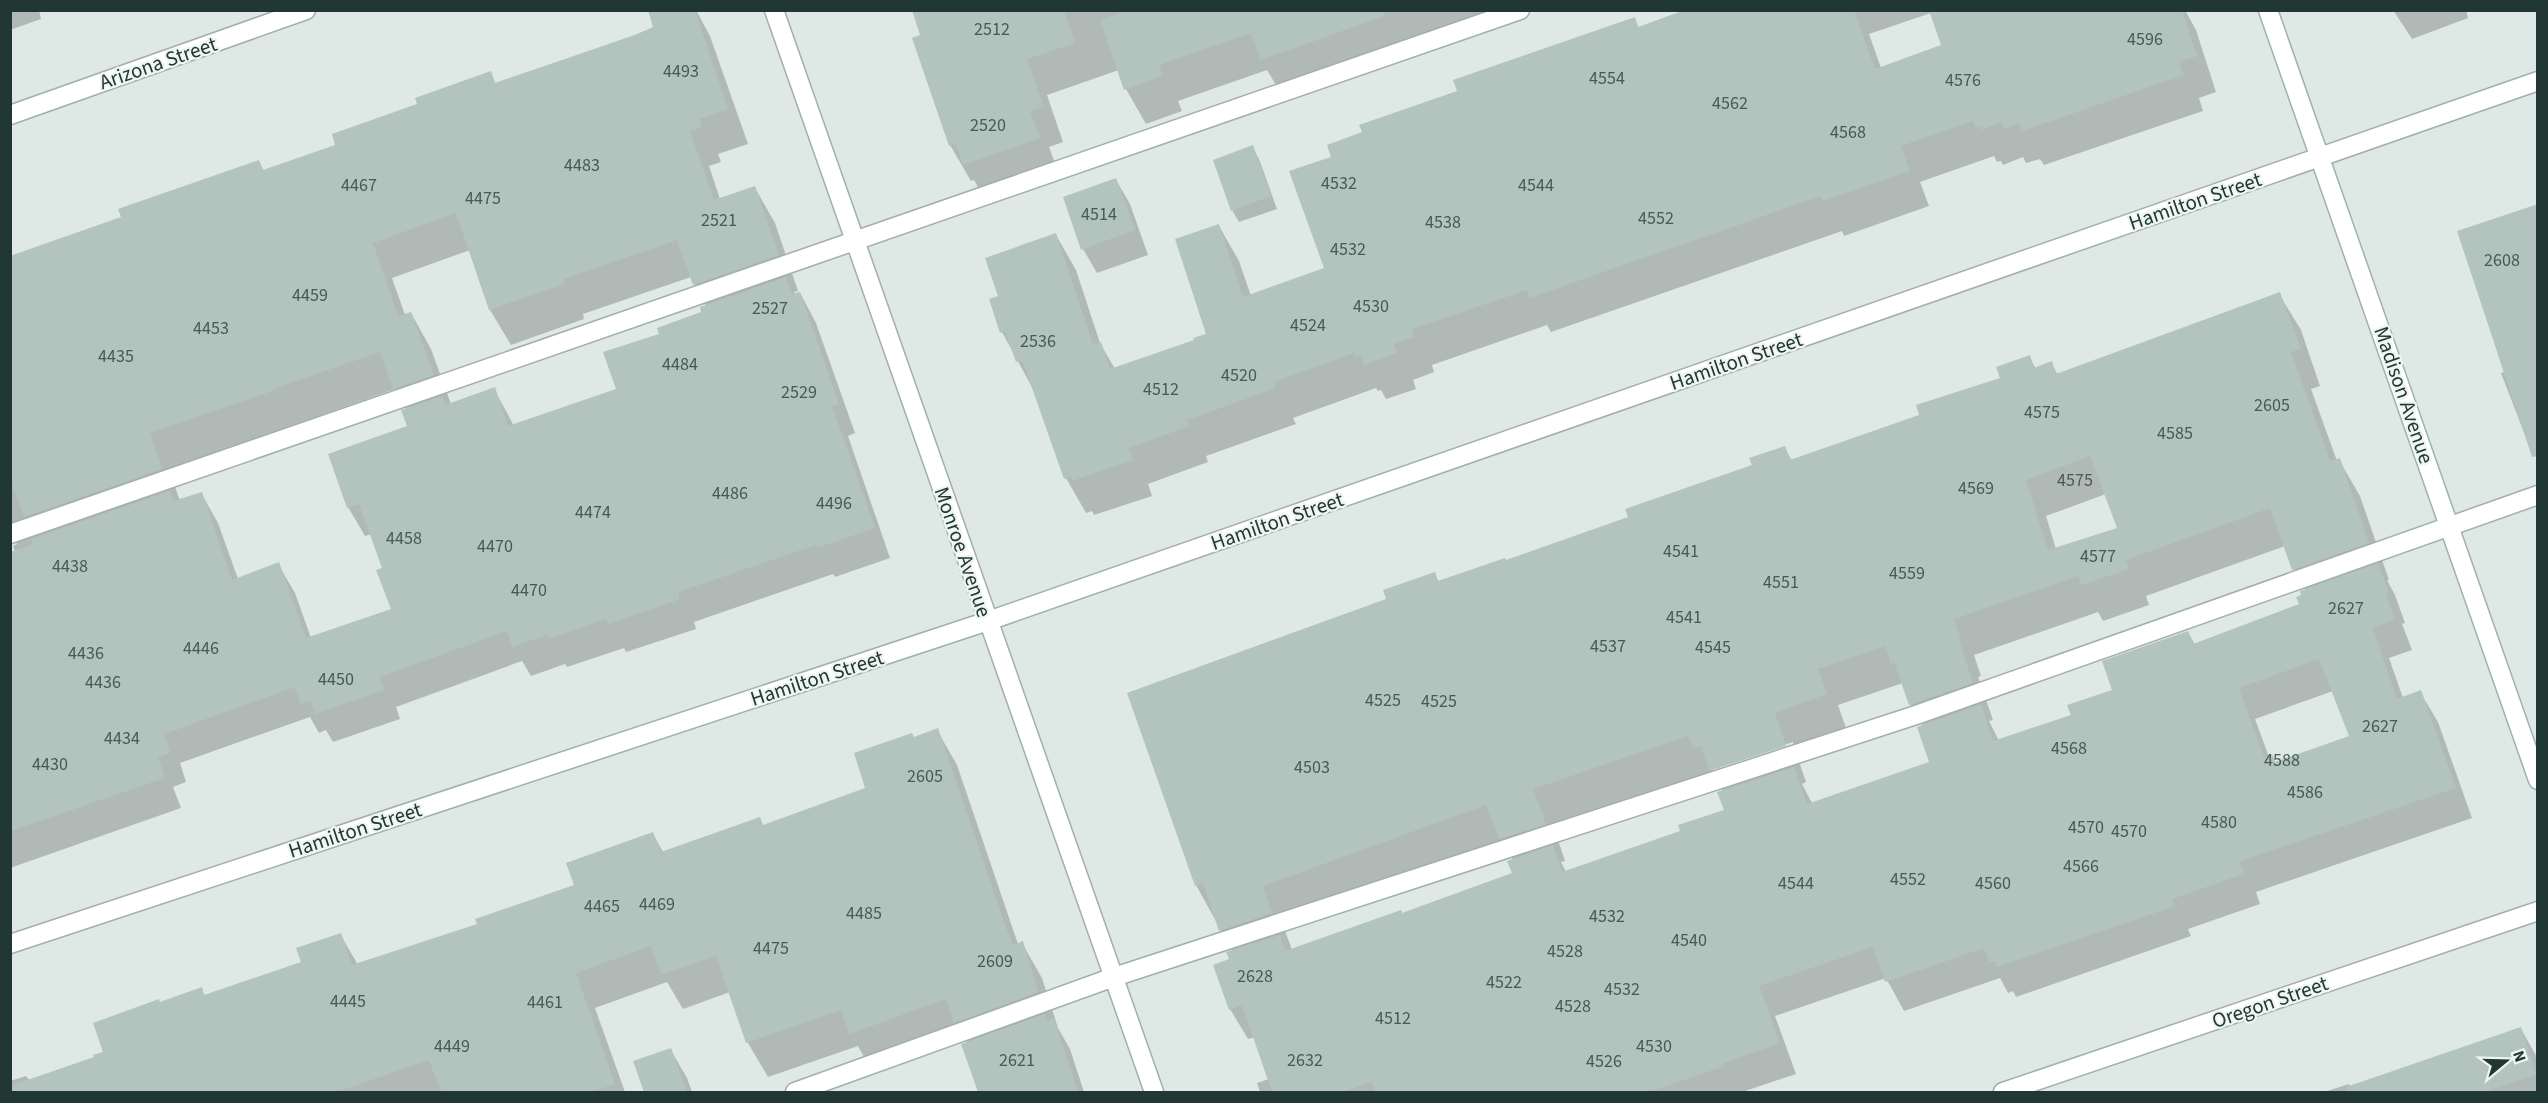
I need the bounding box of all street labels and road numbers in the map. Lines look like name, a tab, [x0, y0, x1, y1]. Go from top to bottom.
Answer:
street label: Arizona Street	[95, 29, 221, 97]
street label: Hamilton Street	[2125, 164, 2265, 238]
street label: Madison Avenue	[2366, 322, 2442, 468]
street label: Hamilton Street	[1666, 324, 1806, 398]
street label: Monroe Avenue	[927, 483, 999, 621]
street label: Hamilton Street	[1207, 484, 1347, 558]
street label: Hamilton Street	[746, 642, 888, 714]
street label: Hamilton Street	[284, 794, 426, 866]
street label: Oregon Street	[2208, 968, 2332, 1036]

